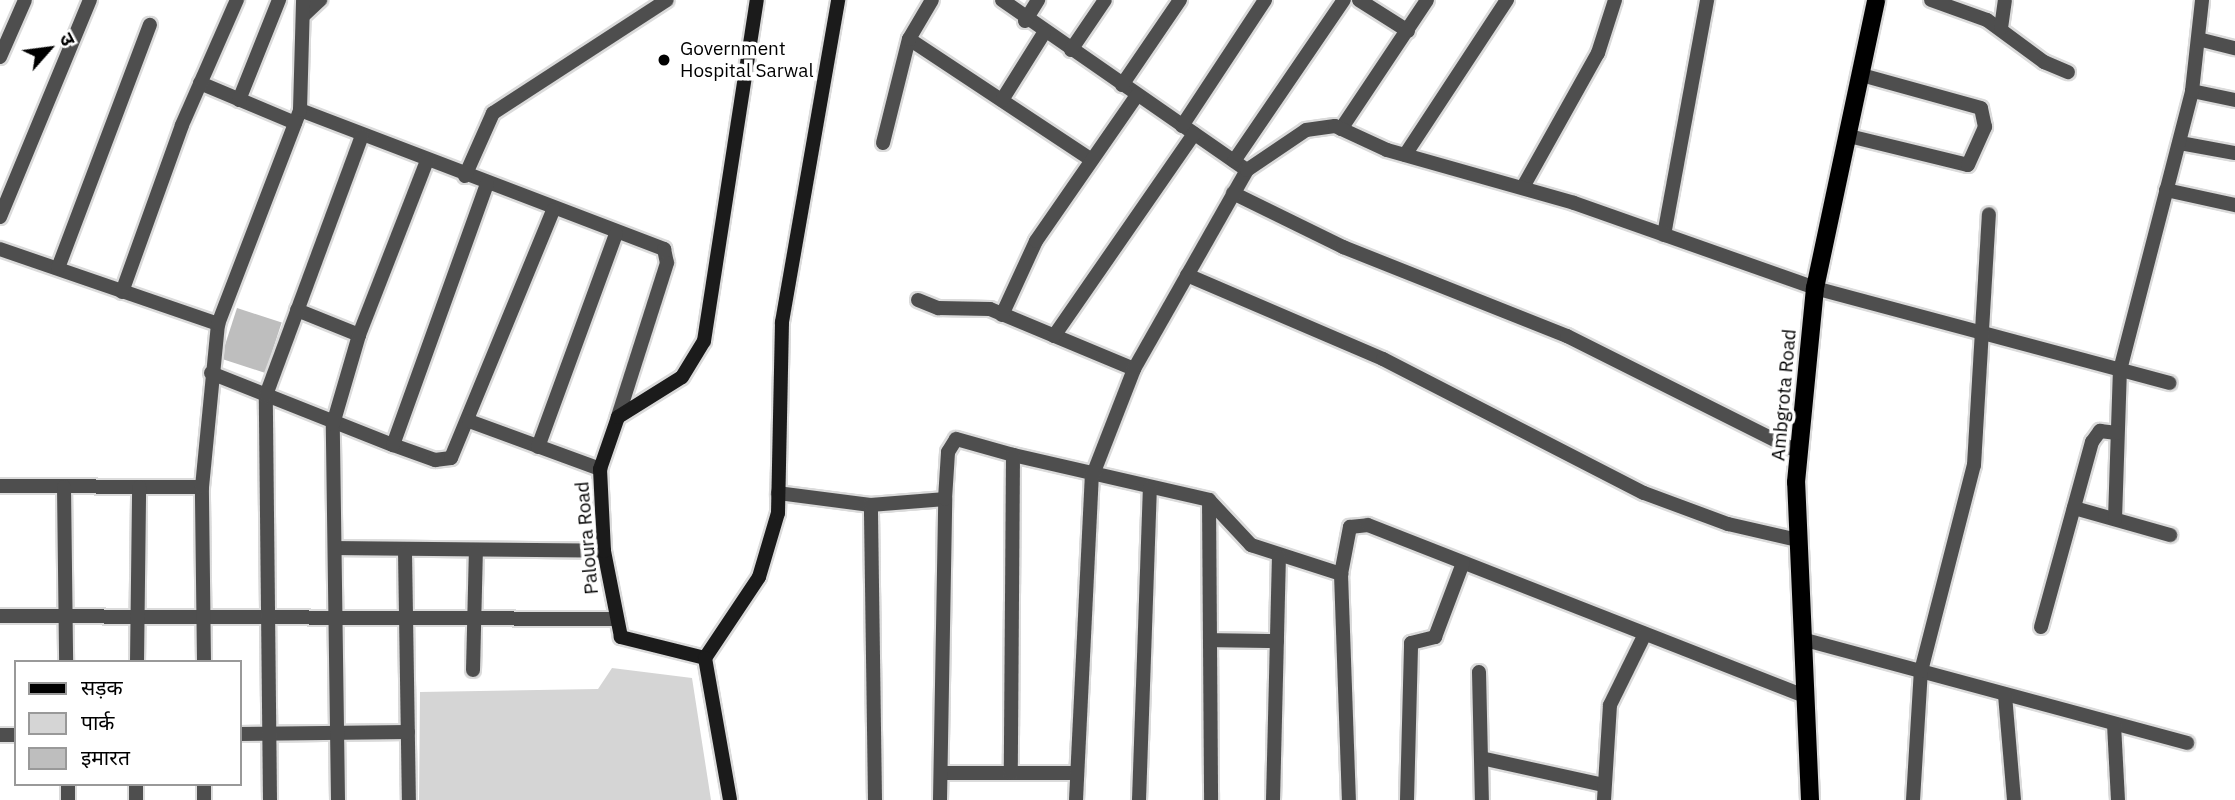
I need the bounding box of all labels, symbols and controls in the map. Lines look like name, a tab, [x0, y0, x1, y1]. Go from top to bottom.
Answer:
north arrow	[14, 14, 84, 84]
text: उ	[54, 29, 81, 50]
place label: Government Hospital Sarwal	[680, 38, 814, 82]
marker: Government Hospital Sarwal	[654, 50, 674, 70]
street label: Ambgrota Road	[1767, 328, 1801, 462]
street label: Paloura Road	[571, 481, 603, 595]
legend	[14, 660, 242, 786]
text: सड़क	[81, 673, 123, 701]
text: पार्क	[81, 708, 115, 736]
text: इमारत	[81, 743, 130, 771]

